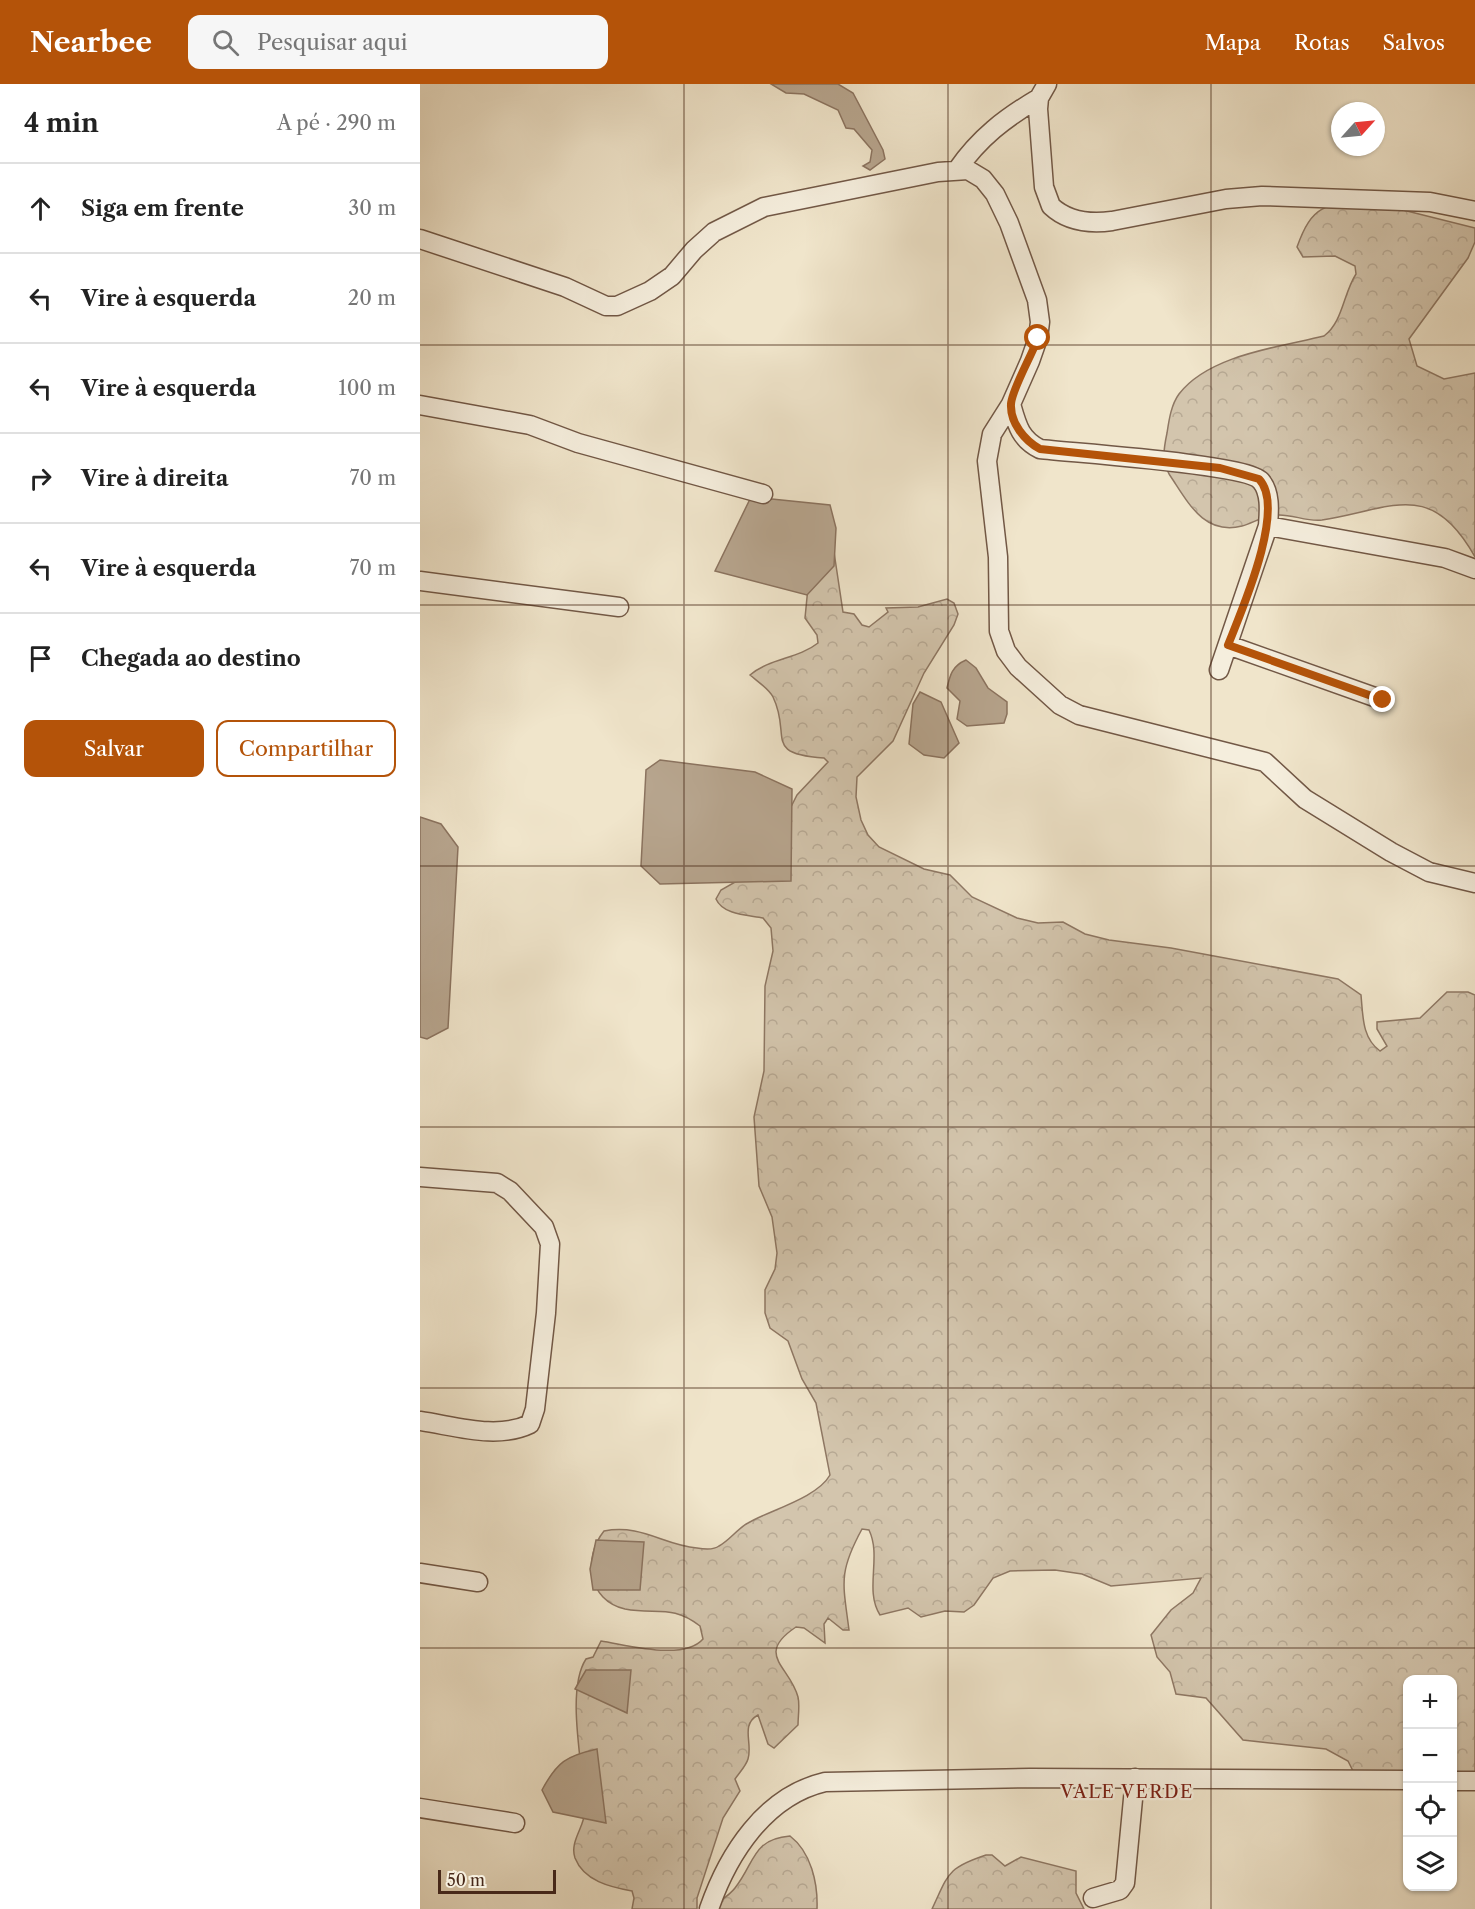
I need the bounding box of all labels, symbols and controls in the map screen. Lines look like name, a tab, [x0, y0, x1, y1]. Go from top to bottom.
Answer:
search box	[188, 15, 608, 69]
text: Nearbee	[30, 25, 152, 59]
icon: search	[209, 26, 242, 59]
text: Pesquisar aqui	[257, 29, 407, 56]
text: Mapa	[1205, 30, 1261, 55]
text: Rotas	[1294, 30, 1350, 55]
text: Salvos	[1383, 30, 1445, 55]
north arrow	[1331, 102, 1385, 156]
text: 4 min	[24, 107, 99, 139]
text: A pé · 290 m	[277, 111, 396, 135]
icon: ahead	[24, 192, 57, 225]
text: Siga em frente	[81, 195, 244, 222]
text: 30 m	[348, 196, 396, 220]
icon: left	[24, 282, 57, 315]
text: Vire à esquerda	[81, 285, 256, 312]
text: 20 m	[348, 286, 396, 310]
route start	[1024, 324, 1050, 350]
icon: left	[24, 372, 57, 405]
text: Vire à esquerda	[81, 375, 256, 402]
text: 100 m	[338, 376, 396, 400]
icon: right	[24, 462, 57, 495]
text: Vire à direita	[81, 465, 228, 492]
text: 70 m	[350, 466, 396, 490]
icon: left	[24, 552, 57, 585]
text: Vire à esquerda	[81, 555, 256, 582]
text: 70 m	[350, 556, 396, 580]
icon: arrive	[24, 642, 57, 675]
text: Chegada ao destino	[81, 645, 301, 672]
route end	[1369, 686, 1395, 712]
button: Salvar	[24, 720, 204, 777]
button: Compartilhar	[216, 720, 396, 777]
map controls	[1403, 1675, 1457, 1891]
button: +	[1403, 1675, 1457, 1729]
button: −	[1403, 1729, 1457, 1783]
district label: VALE VERDE	[1059, 1781, 1194, 1803]
button: locate	[1403, 1783, 1457, 1837]
button: layers	[1403, 1837, 1457, 1891]
scale bar	[438, 1867, 556, 1894]
text: 50 m	[447, 1870, 485, 1890]

